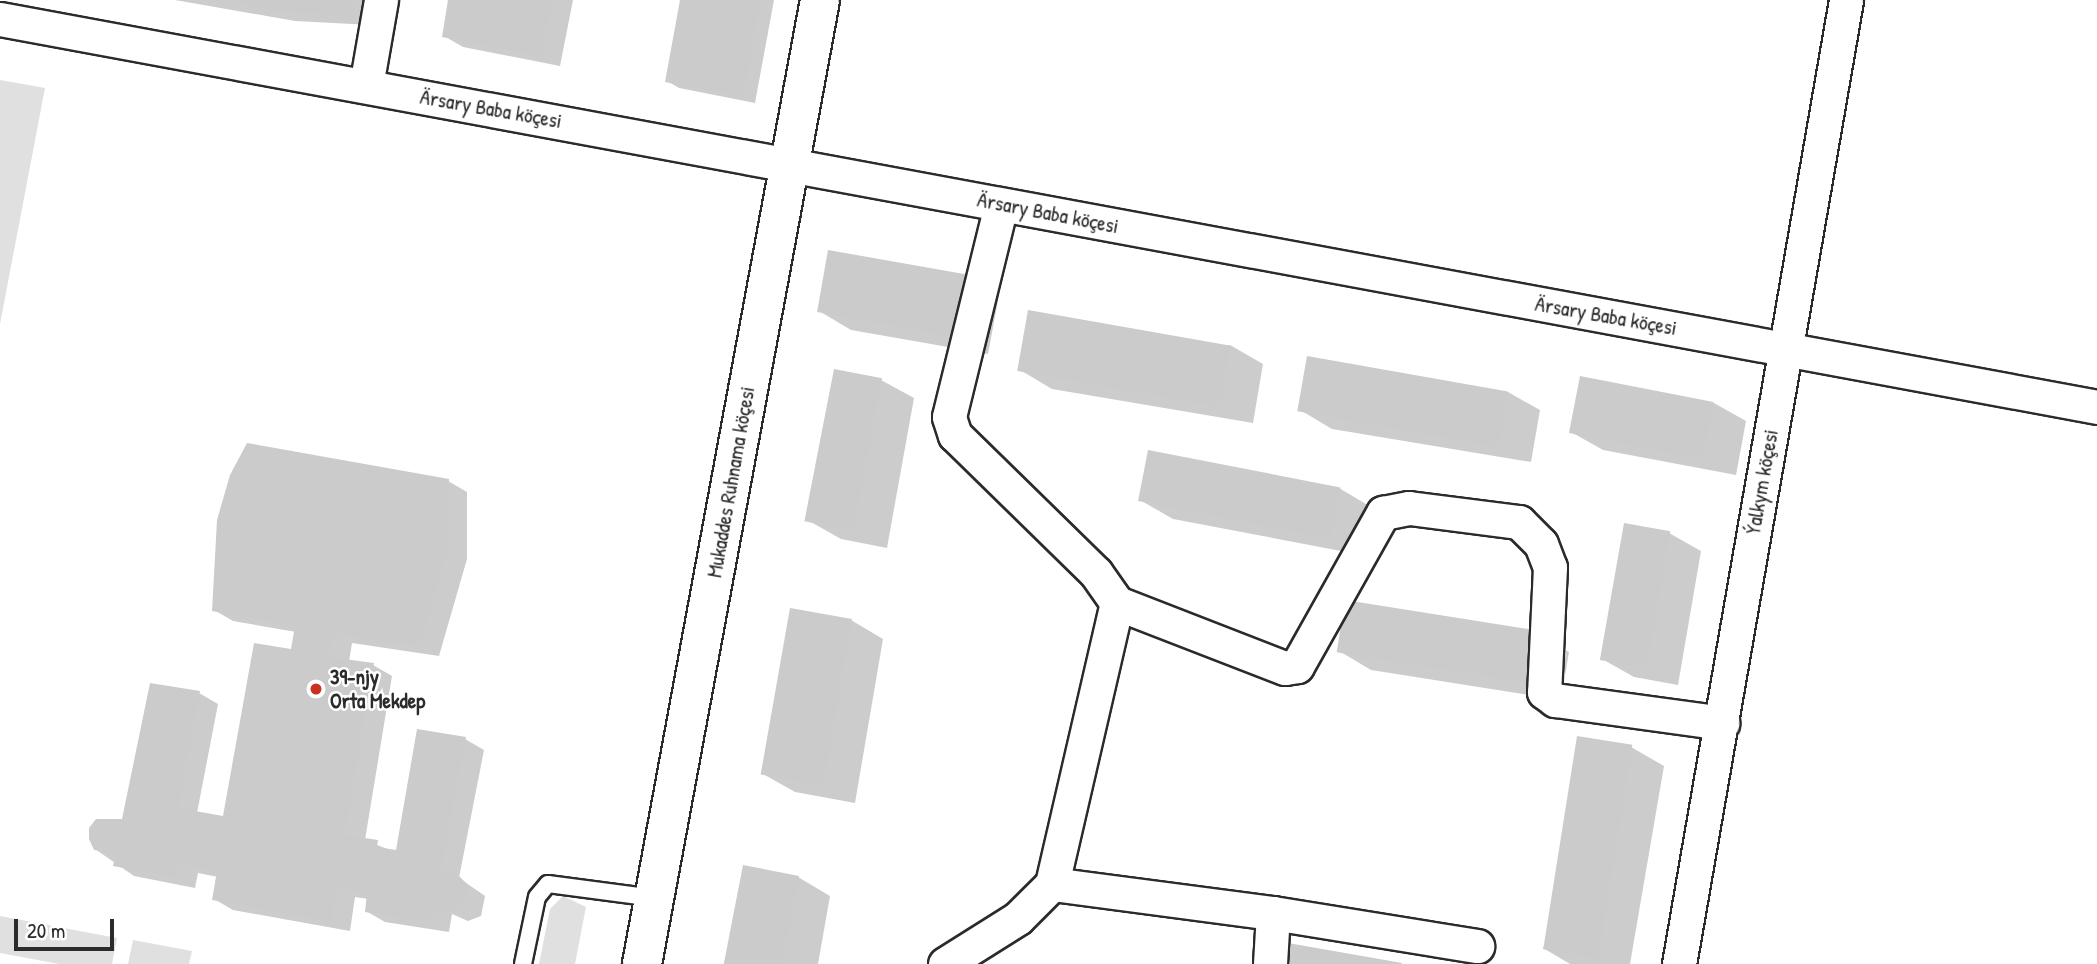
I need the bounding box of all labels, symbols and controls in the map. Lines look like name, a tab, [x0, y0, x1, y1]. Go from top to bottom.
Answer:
street label: Ärsary Baba köçesi	[418, 84, 564, 134]
street label: Ärsary Baba köçesi	[975, 187, 1121, 239]
street label: Ärsary Baba köçesi	[1533, 291, 1679, 341]
street label: Mukaddes Ruhnama köçesi	[702, 384, 760, 580]
street label: Ýalkym köçesi	[1740, 427, 1784, 537]
place label: 39-njy Orta Mekdep	[330, 664, 425, 714]
marker: 39-njy Orta Mekdep	[308, 681, 324, 697]
scale bar	[18, 904, 117, 948]
text: 20 m	[27, 916, 65, 945]

